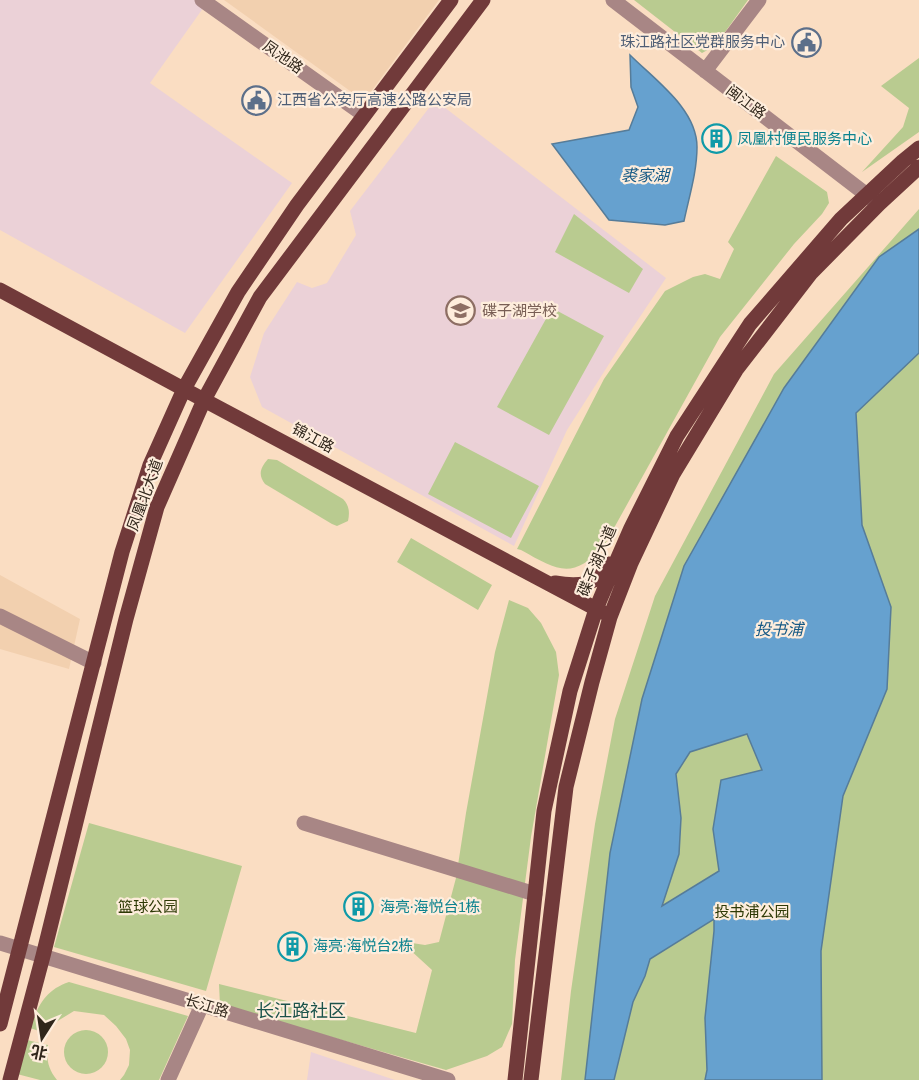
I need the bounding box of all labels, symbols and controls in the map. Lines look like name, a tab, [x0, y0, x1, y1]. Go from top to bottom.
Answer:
public building icon: 珠江路社区党群服务中心	[790, 26, 822, 58]
place label: 珠江路社区党群服务中心	[620, 31, 785, 52]
street label: 凤池路	[259, 35, 308, 78]
street label: 闽江路	[722, 80, 771, 124]
public building icon: 江西省公安厅高速公路公安局	[240, 84, 272, 116]
place label: 江西省公安厅高速公路公安局	[277, 89, 472, 110]
building icon: 凤凰村便民服务中心	[700, 123, 732, 155]
place label: 凤凰村便民服务中心	[737, 128, 872, 149]
water label: 裘家湖	[621, 164, 672, 186]
school or university icon: 碟子湖学校	[445, 295, 477, 327]
place label: 碟子湖学校	[482, 300, 557, 321]
street label: 锦江路	[288, 418, 338, 457]
street label: 凤凰北大道	[122, 456, 167, 534]
street label: 碟子湖大道	[572, 522, 621, 599]
water label: 投书浦	[755, 618, 806, 640]
building icon: 海亮·海悦台1栋	[343, 891, 375, 923]
park label: 篮球公园	[118, 896, 178, 917]
place label: 海亮·海悦台1栋	[380, 896, 480, 917]
park label: 投书浦公园	[714, 901, 790, 922]
building icon: 海亮·海悦台2栋	[276, 930, 308, 962]
place label: 海亮·海悦台2栋	[313, 935, 413, 956]
street label: 长江路	[183, 989, 232, 1022]
district label: 长江路社区	[256, 998, 346, 1023]
north arrow	[12, 1008, 72, 1068]
text: 北	[29, 1040, 49, 1065]

